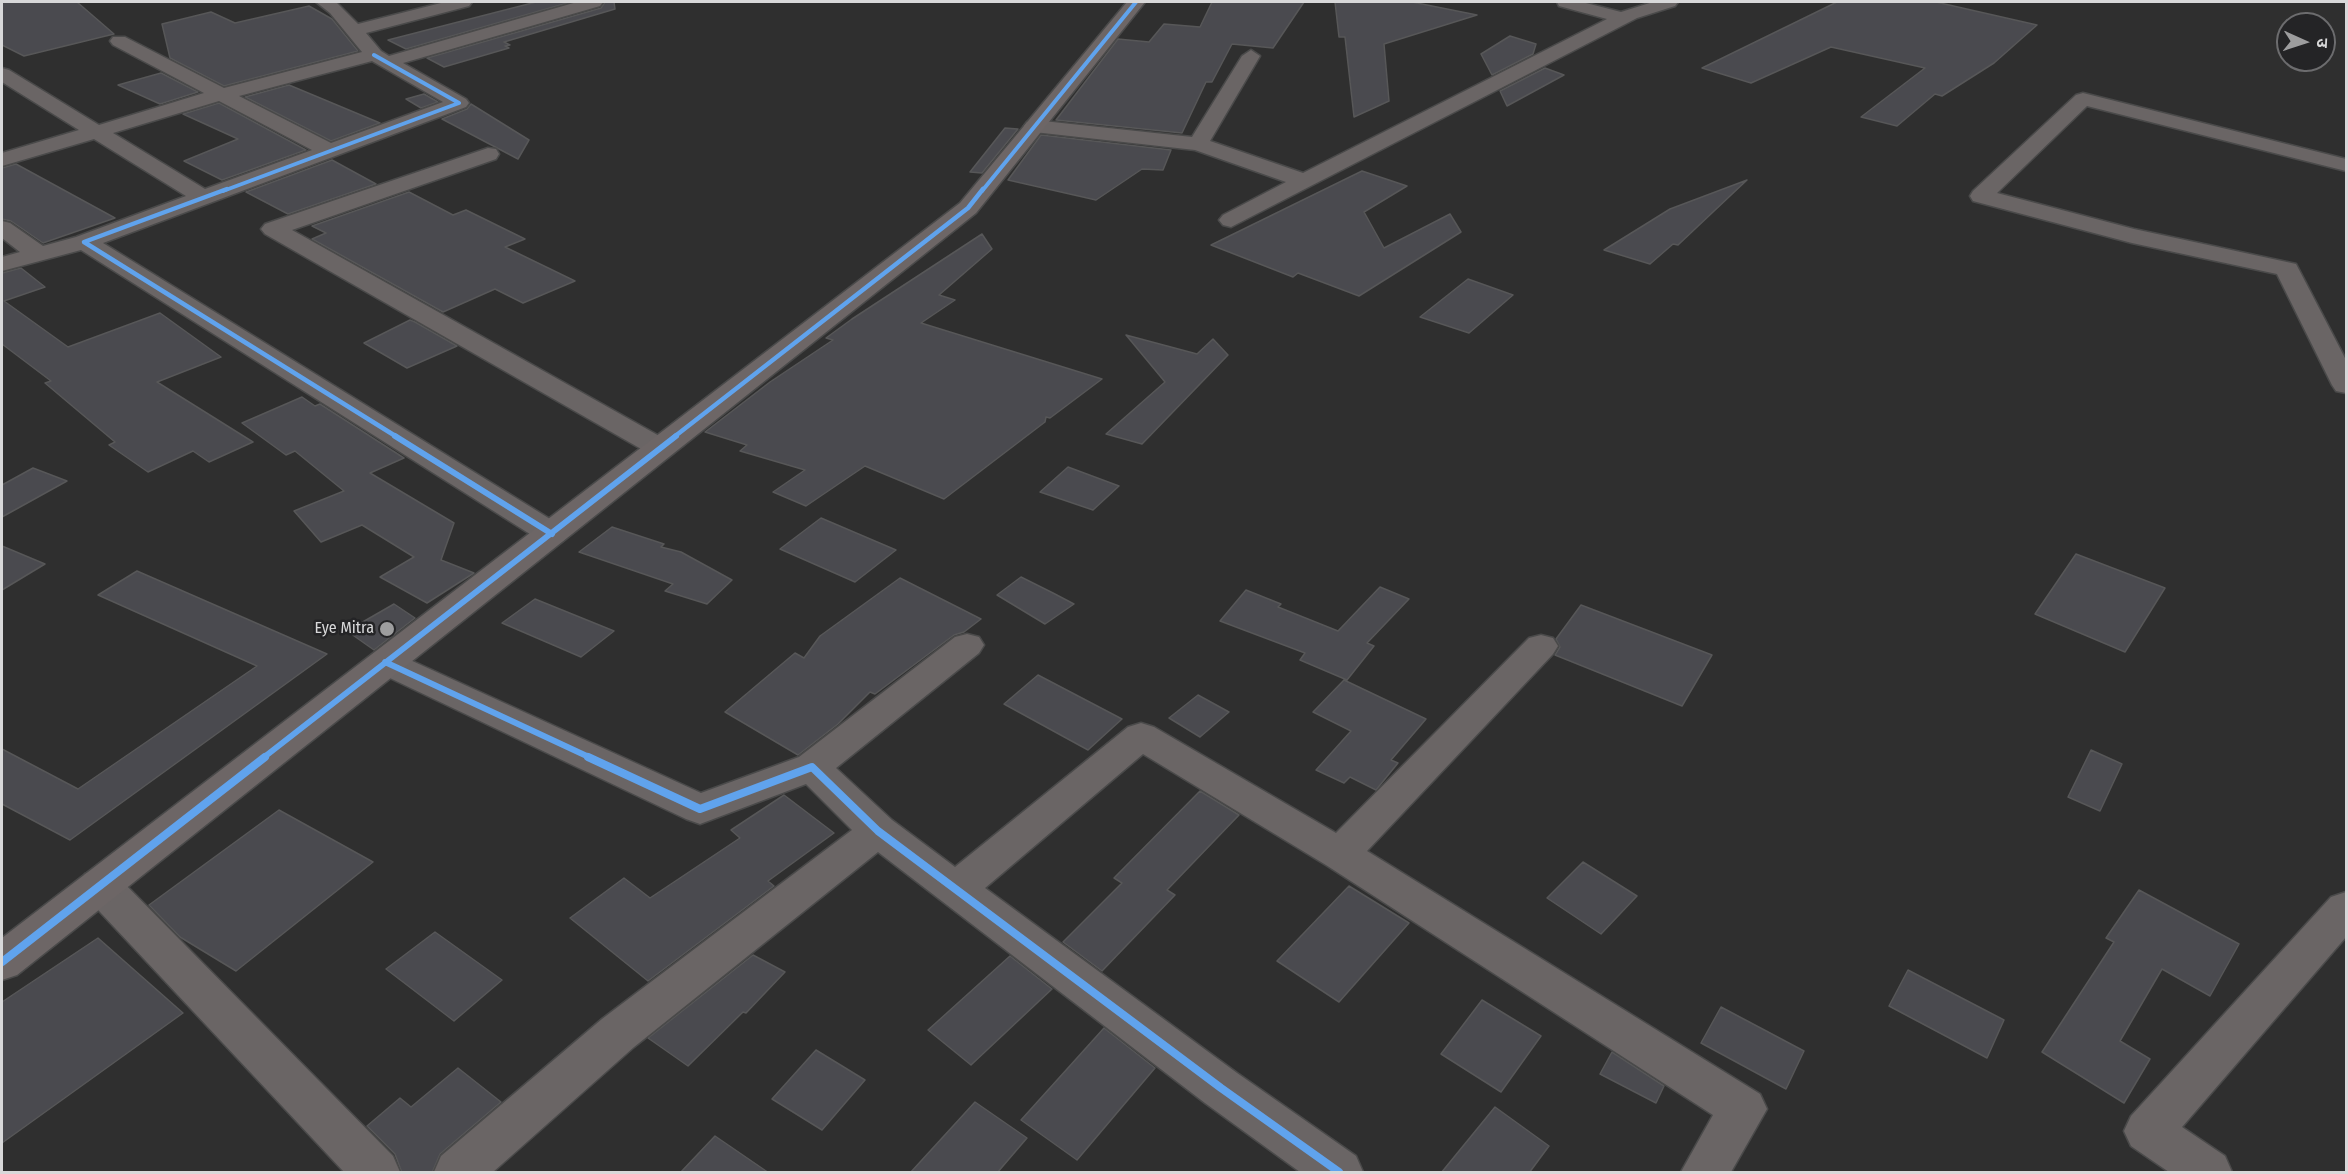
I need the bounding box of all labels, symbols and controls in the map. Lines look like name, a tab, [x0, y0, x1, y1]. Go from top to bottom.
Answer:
north arrow	[2276, 12, 2336, 72]
text: उ	[2313, 38, 2332, 48]
place label: Eye Mitra	[315, 619, 374, 639]
marker: Eye Mitra	[378, 620, 396, 638]

